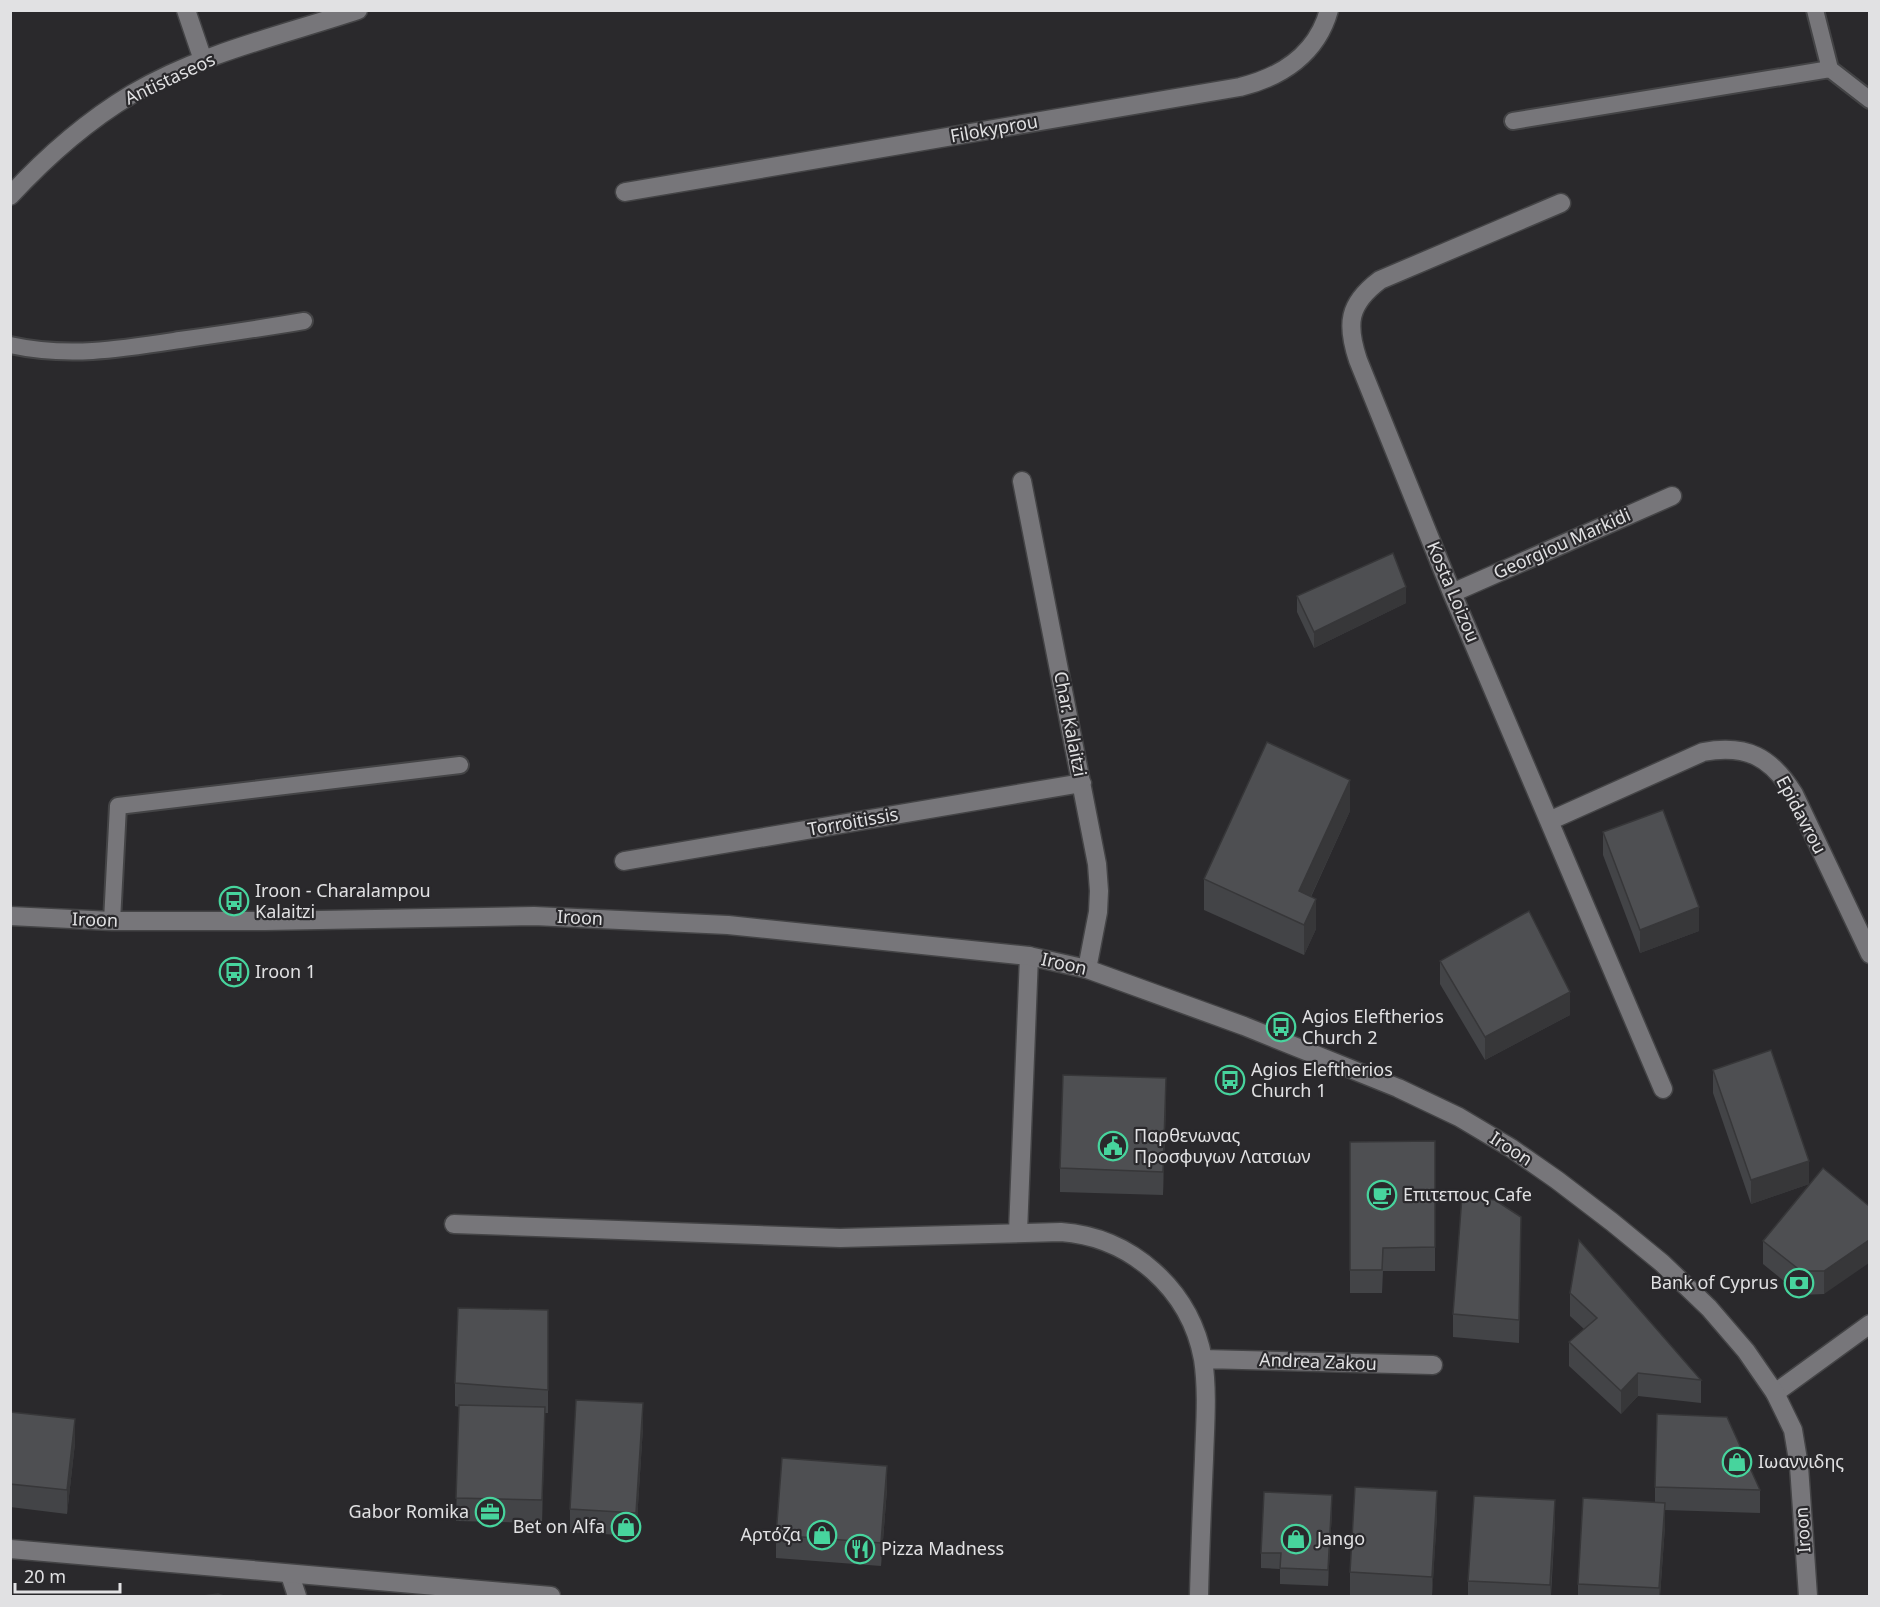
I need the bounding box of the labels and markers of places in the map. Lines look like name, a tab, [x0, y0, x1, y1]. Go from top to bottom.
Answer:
place label: Iroon - Charalampou Kalaitzi	[255, 878, 431, 923]
bus stop icon: Iroon - Charalampou Kalaitzi	[218, 885, 250, 917]
bus stop icon: Iroon 1	[218, 956, 250, 988]
place label: Iroon 1	[255, 959, 316, 983]
place label: Agios Eleftherios Church 2	[1302, 1004, 1444, 1049]
bus stop icon: Agios Eleftherios Church 2	[1265, 1011, 1297, 1043]
place label: Agios Eleftherios Church 1	[1251, 1057, 1393, 1102]
bus stop icon: Agios Eleftherios Church 1	[1214, 1064, 1246, 1096]
place label: Παρθενωνας Προσφυγων Λατσιων	[1134, 1123, 1311, 1168]
public building icon: Παρθενωνας Προσφυγων Λατσιων	[1097, 1130, 1129, 1162]
cafe icon: Επιτεπους Cafe	[1366, 1179, 1398, 1211]
place label: Επιτεπους Cafe	[1403, 1182, 1532, 1206]
bank icon: Bank of Cyprus	[1783, 1267, 1815, 1299]
place label: Bank of Cyprus	[1650, 1270, 1778, 1294]
shop icon: Ιωαννιδης	[1721, 1446, 1753, 1478]
place label: Ιωαννιδης	[1758, 1449, 1844, 1473]
office icon: Gabor Romika	[474, 1496, 506, 1528]
place label: Gabor Romika	[348, 1499, 469, 1523]
shop icon: Bet on Alfa	[610, 1511, 642, 1543]
place label: Bet on Alfa	[513, 1514, 605, 1538]
shop icon: Αρτόζα	[806, 1519, 838, 1551]
place label: Αρτόζα	[740, 1522, 801, 1546]
shop icon: Jango	[1280, 1523, 1312, 1555]
place label: Jango	[1315, 1526, 1365, 1550]
restaurant icon: Pizza Madness	[844, 1533, 876, 1565]
place label: Pizza Madness	[881, 1536, 1004, 1560]

